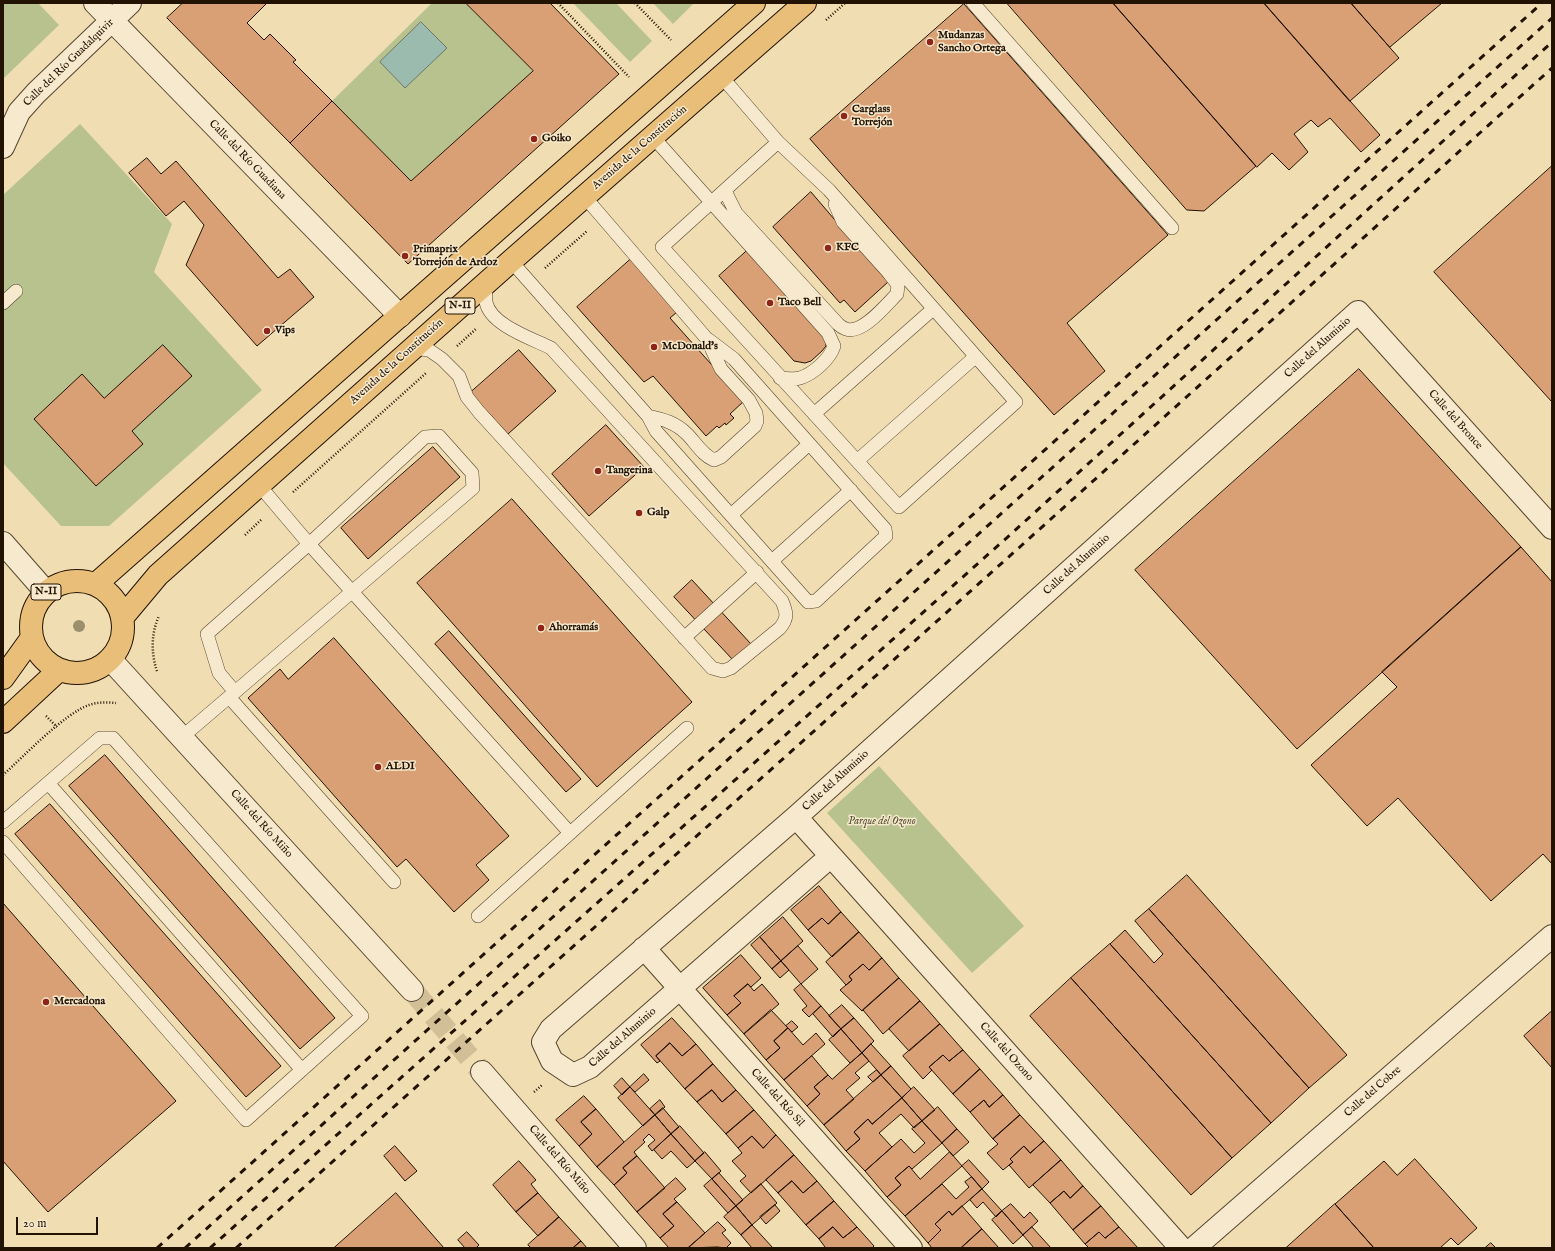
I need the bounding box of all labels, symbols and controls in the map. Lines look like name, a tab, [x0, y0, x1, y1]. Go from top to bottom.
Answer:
street label: Calle del Río Guadalquivir	[21, 16, 117, 110]
place label: Mudanzas Sancho Ortega	[938, 29, 1006, 55]
marker: Mudanzas Sancho Ortega	[925, 37, 935, 47]
street label: Avenida de la Constitución	[590, 103, 690, 193]
place label: Carglass Torrejón	[852, 103, 892, 129]
marker: Carglass Torrejón	[839, 111, 849, 121]
street label: Calle del Río Guadiana	[206, 118, 288, 202]
place label: Goiko	[542, 132, 571, 146]
marker: Goiko	[529, 134, 539, 144]
place label: KFC	[836, 241, 859, 255]
place label: Primaprix Torrejón de Ardoz	[413, 243, 497, 269]
marker: KFC	[823, 243, 833, 253]
marker: Primaprix Torrejón de Ardoz	[400, 251, 410, 261]
place label: Taco Bell	[778, 296, 821, 310]
road number: N-II	[445, 298, 475, 314]
marker: Taco Bell	[765, 298, 775, 308]
street label: Calle del Aluminio	[1282, 315, 1354, 381]
street label: Avenida de la Constitución	[347, 316, 447, 408]
place label: Vips	[275, 324, 295, 338]
marker: Vips	[262, 326, 272, 336]
place label: McDonald's	[662, 340, 718, 354]
marker: McDonald's	[649, 342, 659, 352]
street label: Calle del Bronce	[1425, 388, 1485, 452]
place label: Tangerina	[606, 464, 652, 478]
marker: Tangerina	[593, 466, 603, 476]
place label: Galp	[647, 506, 669, 520]
marker: Galp	[634, 508, 644, 518]
street label: Calle del Aluminio	[1041, 532, 1113, 598]
road number: N-II	[31, 584, 61, 600]
place label: Ahorramás	[549, 621, 598, 635]
marker: Ahorramás	[536, 623, 546, 633]
street label: Calle del Aluminio	[800, 748, 872, 814]
place label: ALDI	[386, 760, 415, 774]
marker: ALDI	[373, 762, 383, 772]
street label: Calle del Río Miño	[227, 787, 295, 861]
park label: Parque del Ozono	[848, 815, 916, 829]
place label: Mercadona	[54, 995, 105, 1009]
marker: Mercadona	[41, 997, 51, 1007]
street label: Calle del Aluminio	[587, 1005, 659, 1071]
street label: Calle del Ozono	[976, 1020, 1036, 1084]
street label: Calle del Cobre	[1342, 1064, 1404, 1120]
street label: Calle del Río Sil	[748, 1066, 806, 1130]
street label: Calle del Río Miño	[525, 1123, 593, 1197]
scale bar	[18, 1209, 100, 1235]
text: 20 m	[23, 1216, 46, 1231]

